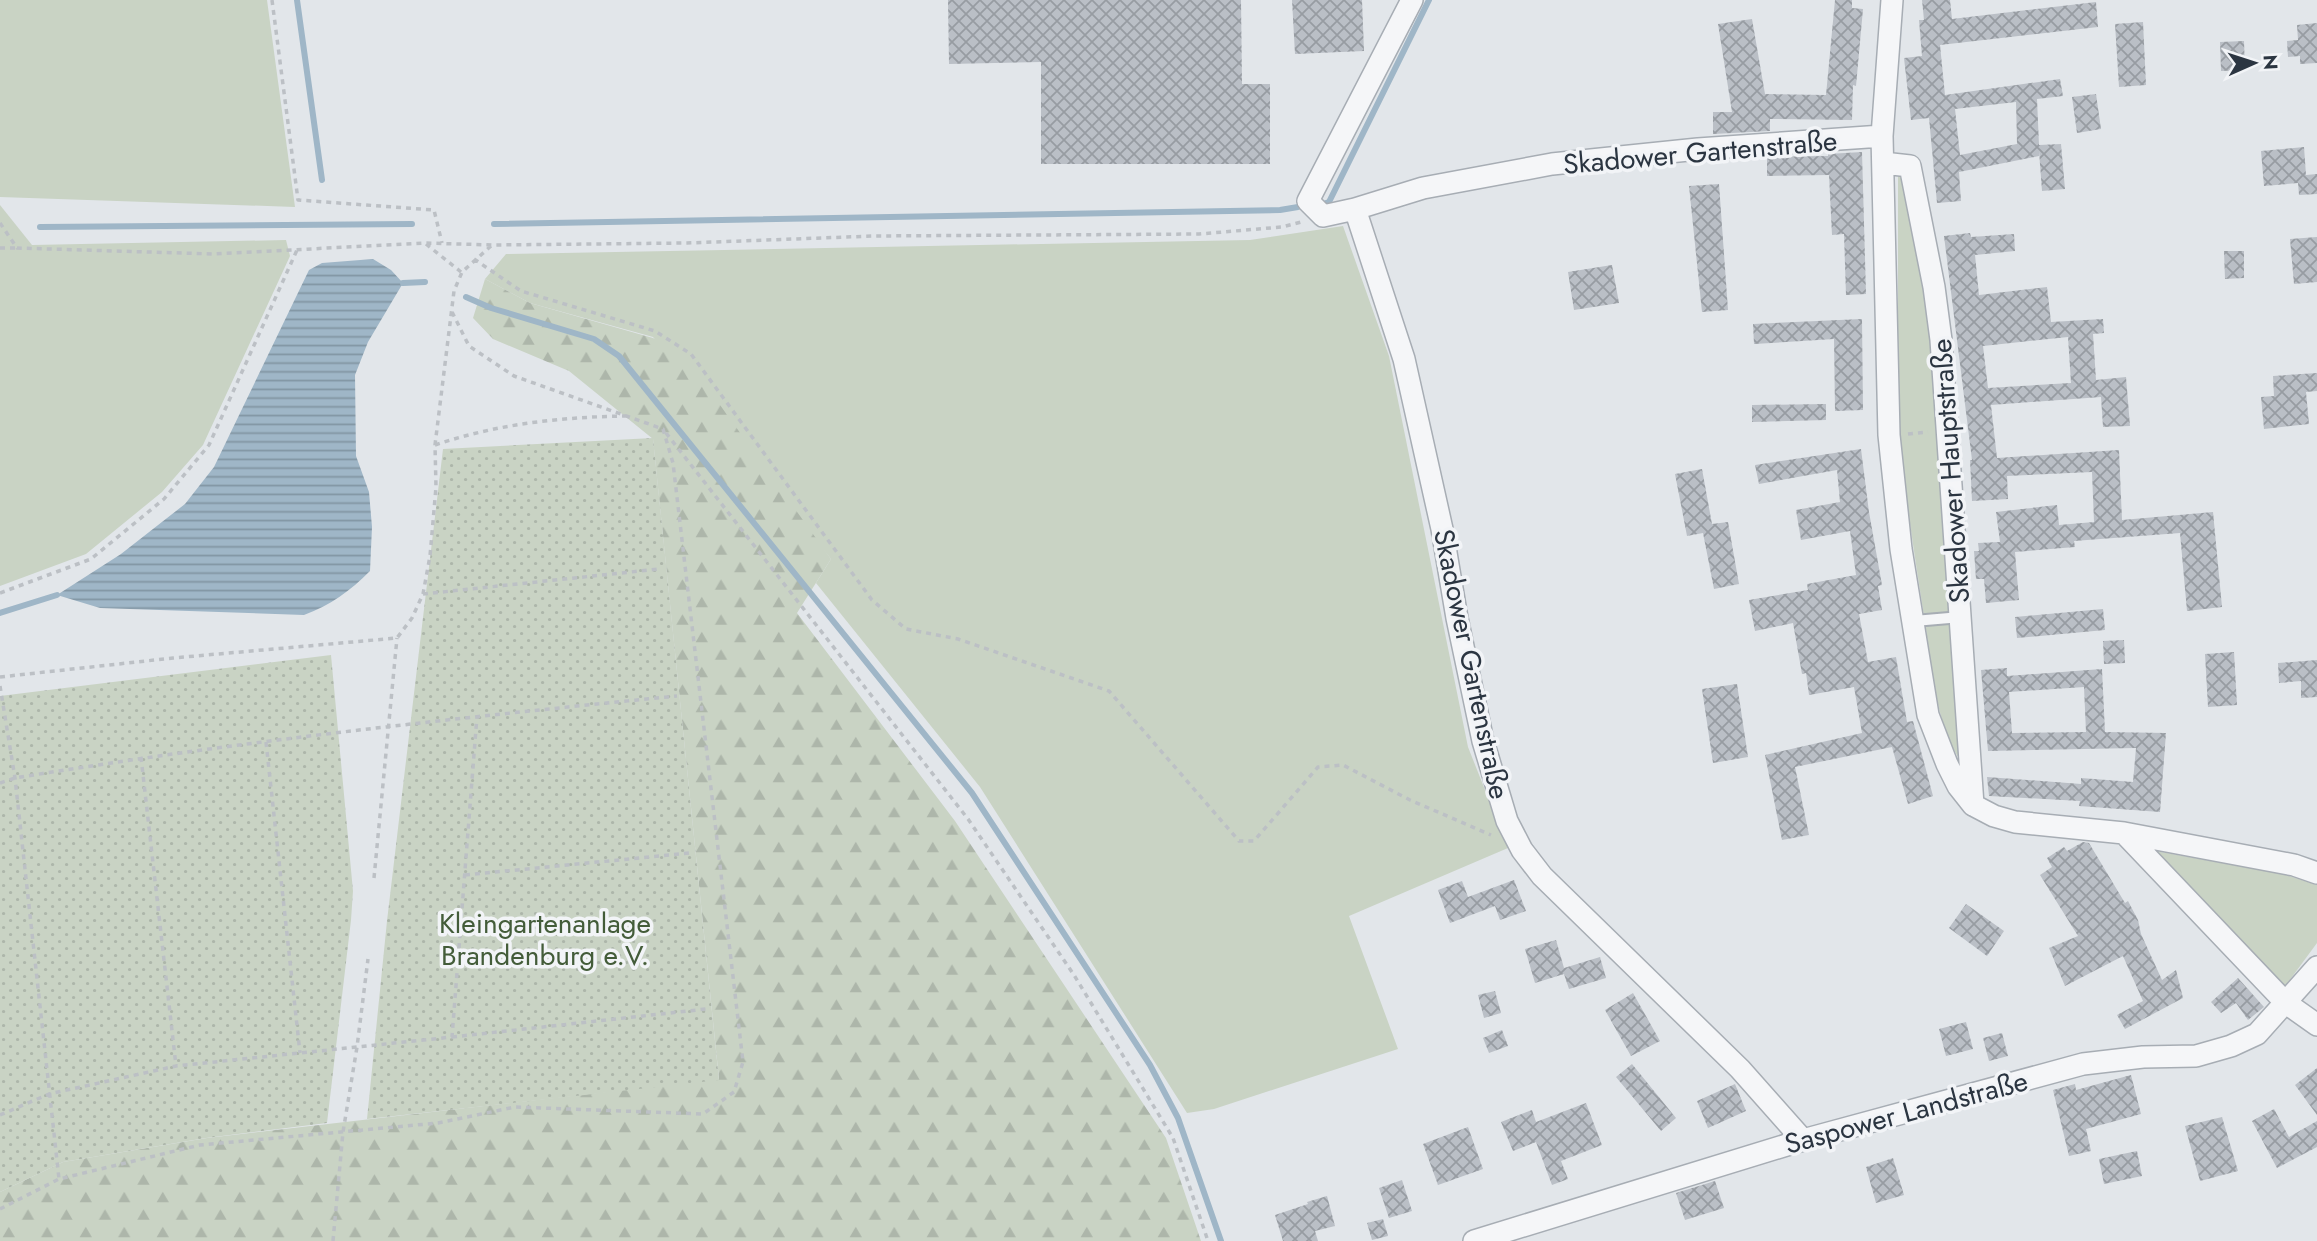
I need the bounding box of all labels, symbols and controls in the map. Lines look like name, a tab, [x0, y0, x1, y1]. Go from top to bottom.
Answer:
north arrow	[2219, 28, 2289, 98]
text: N	[2257, 54, 2284, 70]
street label: Skadower Gartenstraße	[1561, 120, 1839, 185]
street label: Skadower Hauptstraße	[1921, 337, 1980, 605]
street label: Skadower Gartenstraße	[1423, 525, 1520, 803]
park label: Kleingartenanlage Brandenburg e.V.	[439, 903, 651, 976]
street label: Saspower Landstraße	[1780, 1060, 2032, 1165]

